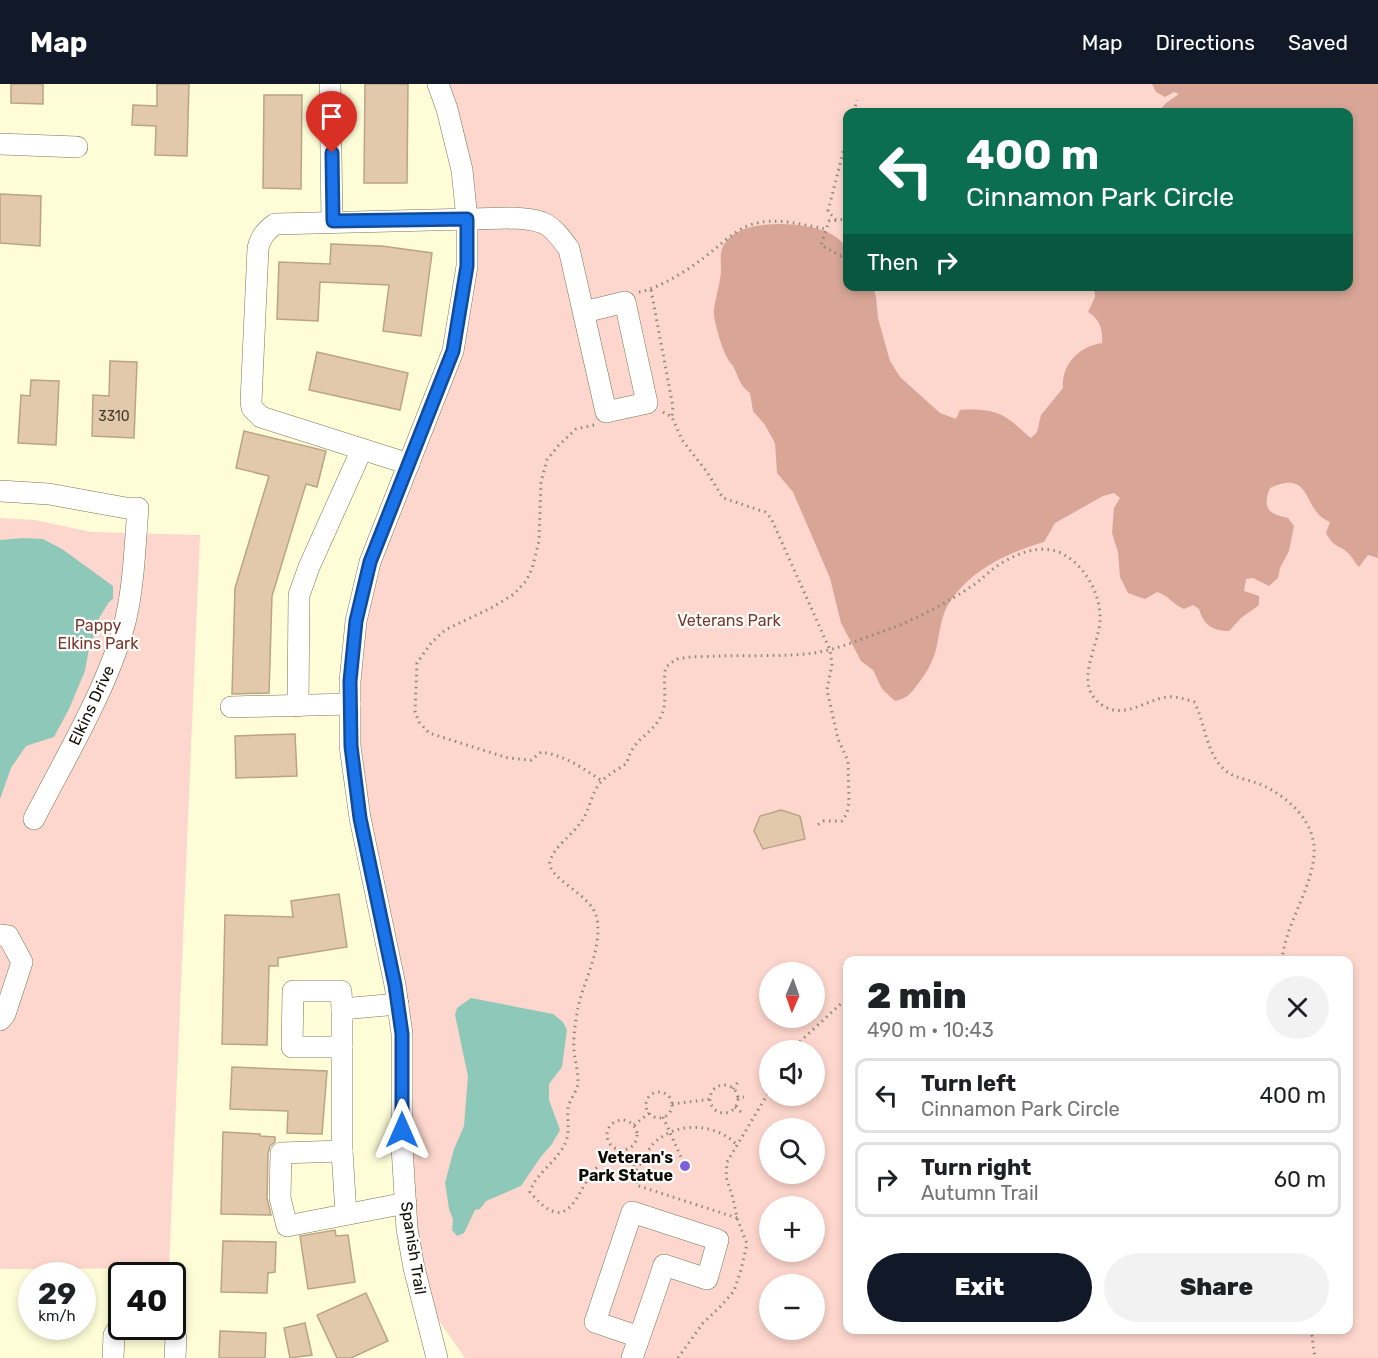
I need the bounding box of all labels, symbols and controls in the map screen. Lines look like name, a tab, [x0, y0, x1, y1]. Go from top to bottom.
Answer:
text: Map	[30, 26, 87, 59]
text: Map	[1082, 30, 1123, 55]
text: Directions	[1156, 30, 1255, 55]
text: Saved	[1288, 30, 1348, 55]
pin	[306, 91, 357, 153]
icon: arrive	[315, 100, 348, 133]
text: 400 m	[966, 130, 1099, 180]
icon: left	[867, 132, 945, 210]
text: Cinnamon Park Circle	[966, 181, 1234, 213]
icon: right	[930, 246, 963, 279]
text: Then	[867, 249, 918, 276]
house number: 3310	[98, 408, 130, 425]
park label: Veterans Park	[677, 611, 782, 630]
park label: Pappy Elkins Park	[58, 616, 139, 653]
street label: Elkins Drive	[65, 662, 118, 748]
north arrow	[759, 962, 825, 1028]
map controls	[759, 962, 825, 1340]
text: 2 min	[867, 974, 967, 1017]
button: close	[1266, 976, 1329, 1039]
text: 490 m · 10:43	[867, 1018, 994, 1042]
button: sound	[759, 1040, 825, 1106]
text: Turn left	[921, 1070, 1016, 1097]
icon: left	[870, 1079, 903, 1112]
text: 400 m	[1259, 1082, 1326, 1109]
text: Cinnamon Park Circle	[921, 1097, 1120, 1121]
position arrow	[370, 1098, 434, 1162]
button: search	[759, 1118, 825, 1184]
place label: Veteran's Park Statue	[578, 1148, 673, 1185]
text: Turn right	[921, 1154, 1031, 1181]
marker: Veteran's Park Statue	[678, 1159, 692, 1173]
icon: right	[870, 1163, 903, 1196]
text: 60 m	[1274, 1166, 1326, 1193]
text: Autumn Trail	[921, 1181, 1039, 1205]
button: +	[759, 1196, 825, 1262]
street label: Spanish Trail	[397, 1200, 430, 1296]
button: Exit	[867, 1253, 1092, 1322]
button: Share	[1104, 1253, 1329, 1322]
speed limit sign: 40	[108, 1262, 186, 1340]
button: −	[759, 1274, 825, 1340]
text: 29	[38, 1276, 76, 1312]
text: km/h	[38, 1307, 76, 1325]

